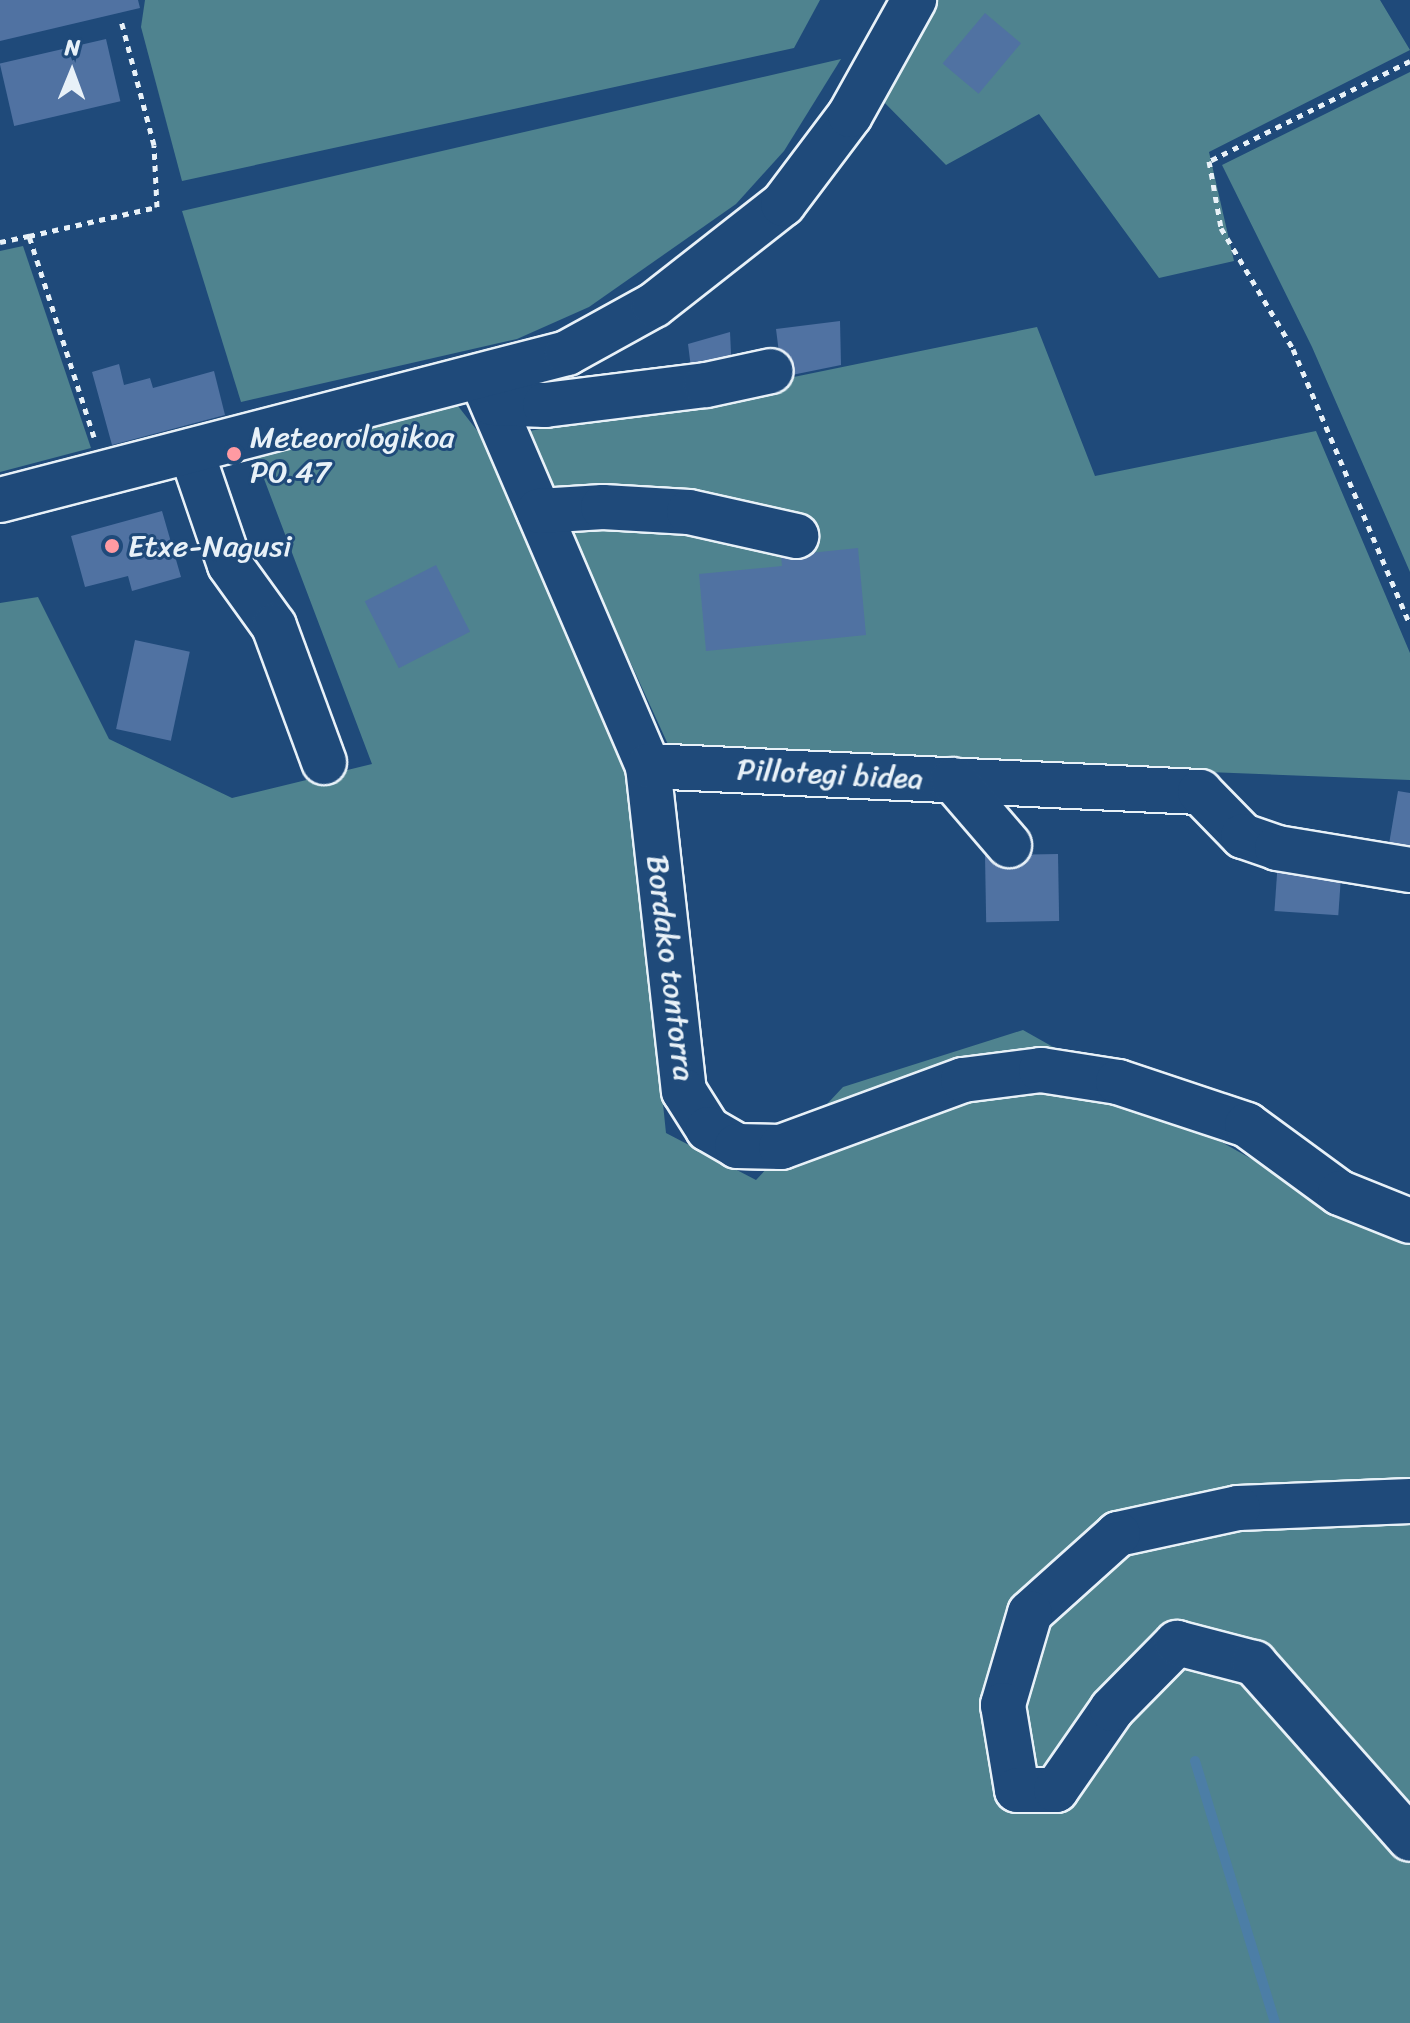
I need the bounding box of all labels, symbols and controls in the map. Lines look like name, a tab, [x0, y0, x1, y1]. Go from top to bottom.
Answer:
text: N	[64, 28, 80, 67]
north arrow	[32, 32, 112, 112]
place label: Meteorologikoa PO.47	[250, 419, 454, 490]
marker: Meteorologikoa PO.47	[225, 445, 243, 463]
place label: Etxe-Nagusi	[128, 528, 292, 564]
marker: Etxe-Nagusi	[103, 537, 121, 555]
street label: Pillotegi bidea	[735, 751, 925, 797]
street label: Bordako tontorra	[639, 853, 703, 1083]

